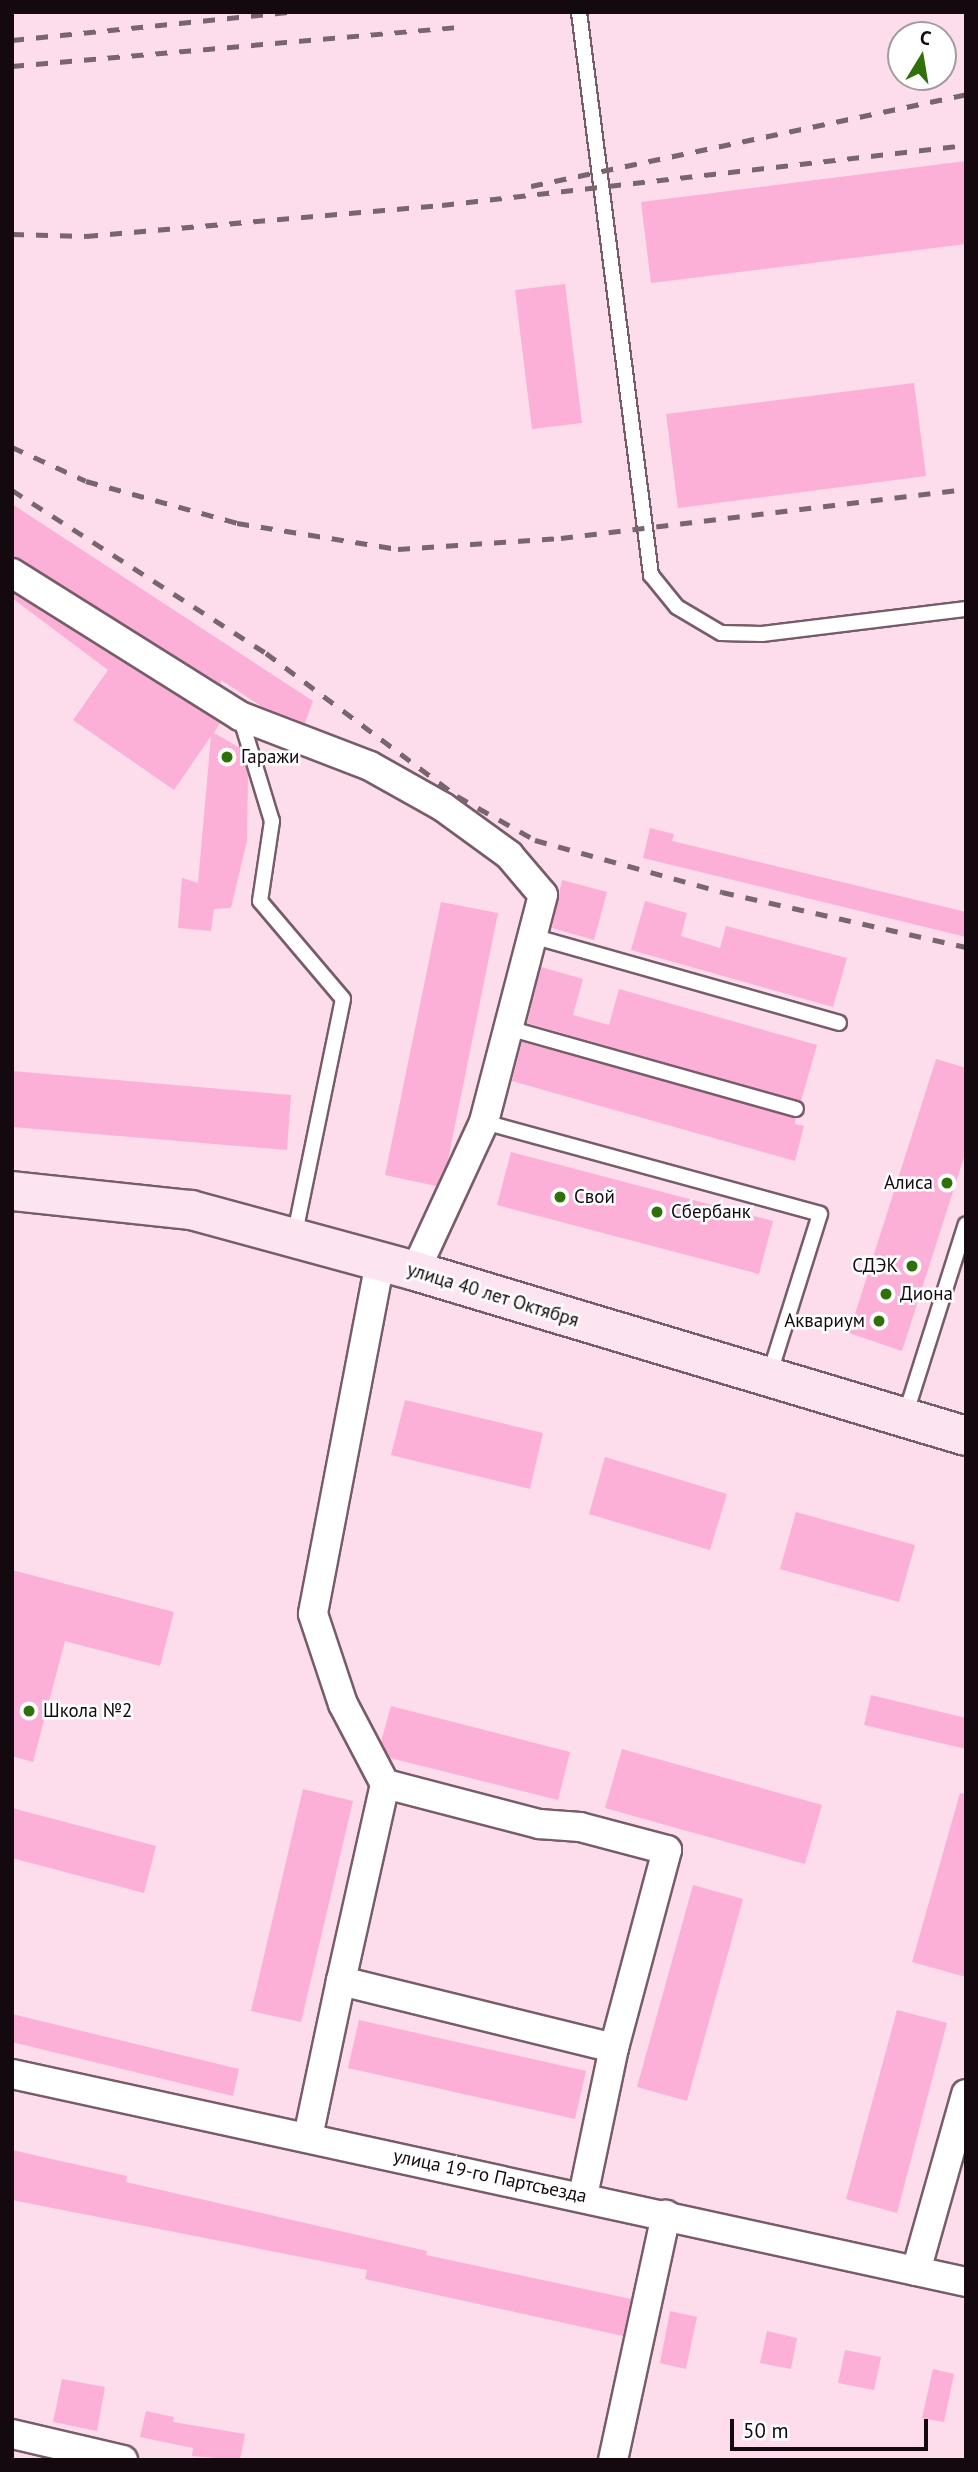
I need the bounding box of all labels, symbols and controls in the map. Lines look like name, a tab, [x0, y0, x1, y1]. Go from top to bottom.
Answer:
north arrow	[887, 21, 957, 91]
text: С	[918, 25, 933, 50]
place label: Гаражи	[241, 746, 299, 768]
marker: Гаражи	[219, 749, 235, 765]
place label: Алиса	[884, 1172, 933, 1194]
marker: Алиса	[939, 1175, 955, 1191]
place label: Свой	[574, 1186, 615, 1208]
marker: Свой	[552, 1189, 568, 1205]
place label: Сбербанк	[671, 1201, 751, 1223]
marker: Сбербанк	[649, 1204, 665, 1220]
place label: СДЭК	[852, 1255, 898, 1277]
street label: улица 40 лет Октября	[404, 1258, 582, 1332]
marker: СДЭК	[904, 1258, 920, 1274]
place label: Диона	[900, 1283, 953, 1305]
marker: Диона	[878, 1286, 894, 1302]
place label: Аквариум	[784, 1310, 865, 1332]
marker: Аквариум	[871, 1313, 887, 1329]
place label: Школа №2	[43, 1700, 132, 1722]
marker: Школа №2	[21, 1703, 37, 1719]
street label: улица 19-го Партсъезда	[391, 2144, 589, 2208]
scale bar	[733, 2406, 931, 2450]
text: 50 m	[743, 2417, 789, 2444]

